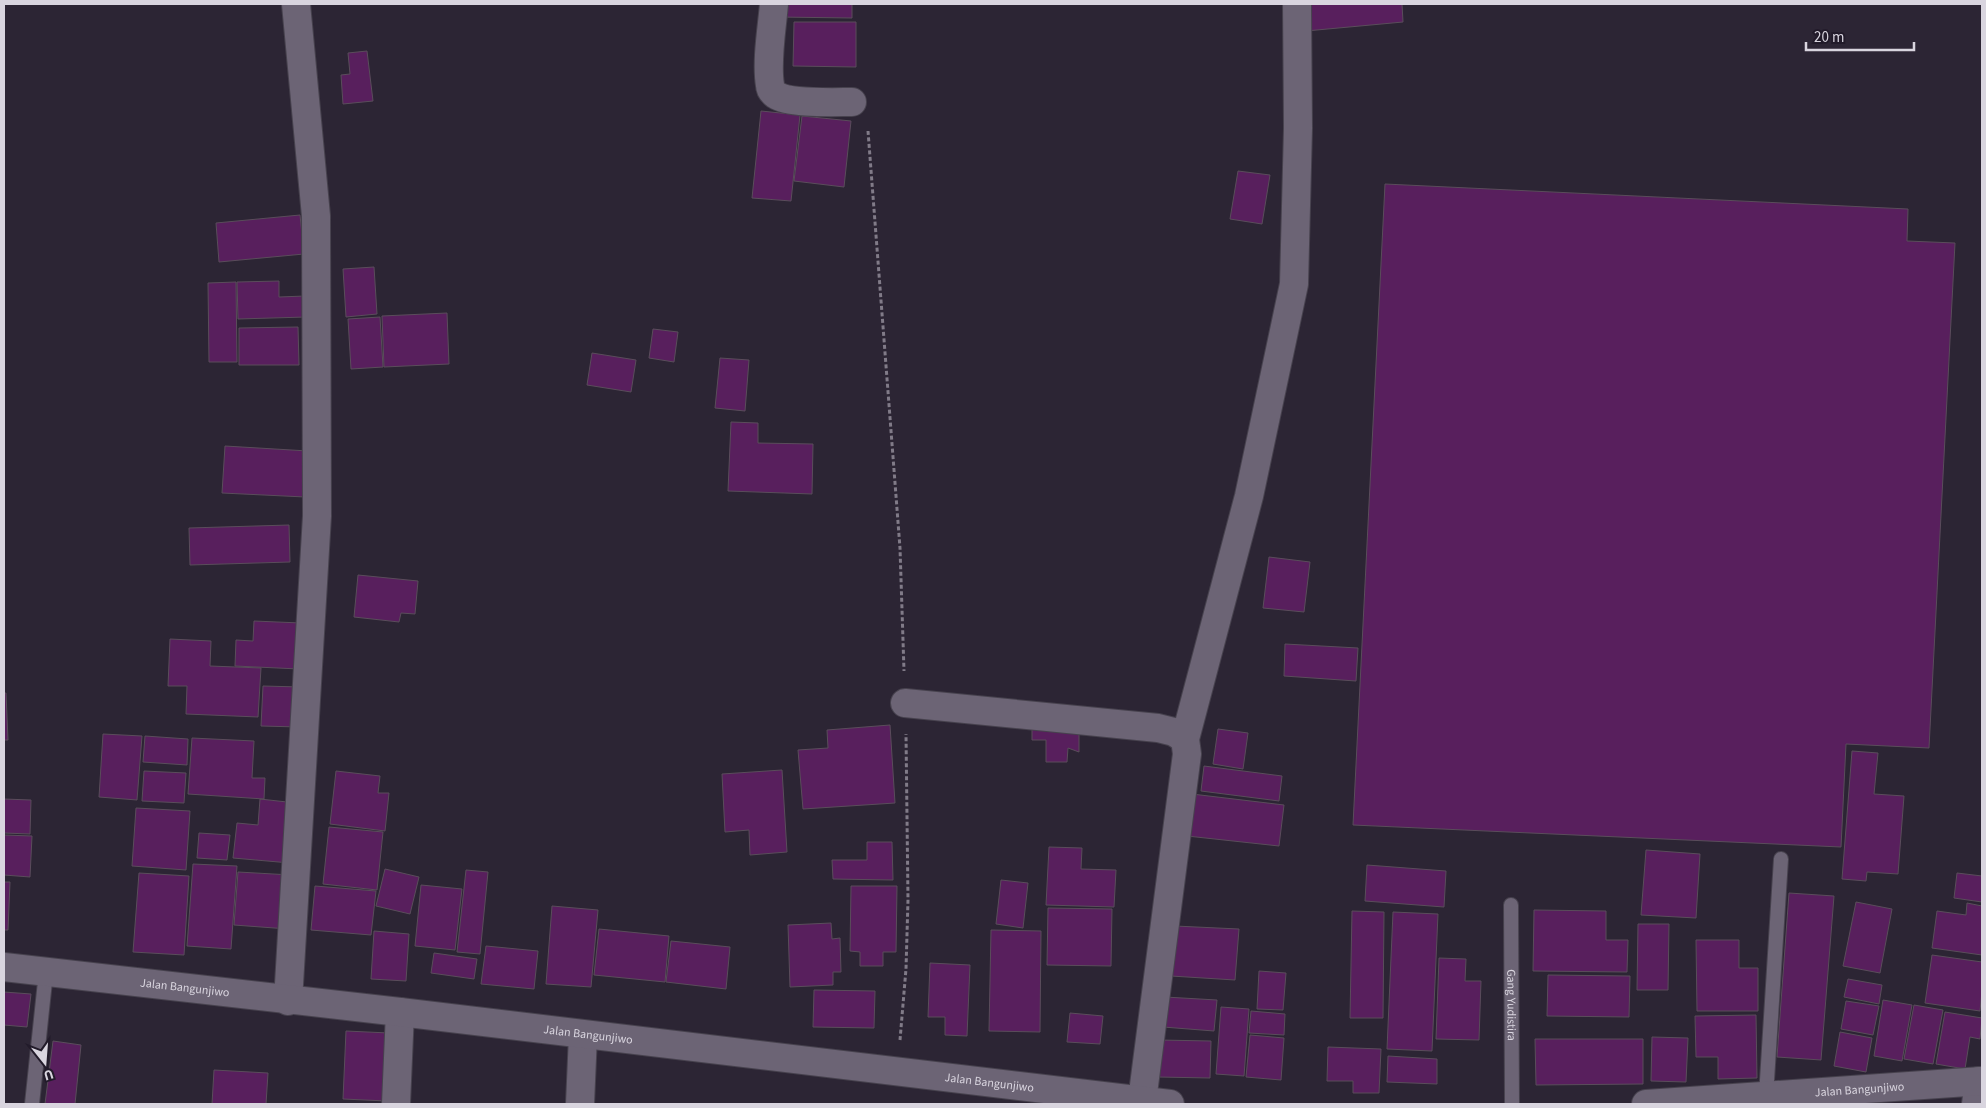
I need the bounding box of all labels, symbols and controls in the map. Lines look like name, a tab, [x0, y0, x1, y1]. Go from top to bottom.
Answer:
scale bar	[1806, 20, 1914, 52]
text: 20 m	[1814, 27, 1844, 48]
street label: Gang Yudistira	[1502, 969, 1520, 1041]
street label: Jalan Bangunjiwo	[139, 975, 230, 1002]
street label: Jalan Bangunjiwo	[542, 1021, 634, 1049]
north arrow	[20, 1038, 70, 1088]
text: U	[41, 1064, 56, 1085]
street label: Jalan Bangunjiwo	[944, 1069, 1035, 1097]
street label: Jalan Bangunjiwo	[1814, 1078, 1905, 1101]

